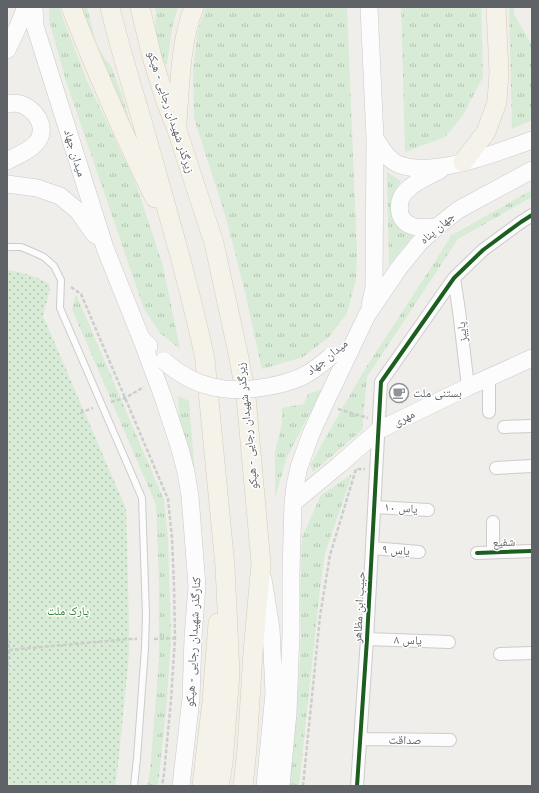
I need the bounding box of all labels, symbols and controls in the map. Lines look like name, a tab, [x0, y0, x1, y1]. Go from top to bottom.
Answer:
street label: زیرگذر شهیدان رجایی - هپکو	[144, 49, 198, 175]
street label: میدان جهاد	[61, 128, 89, 178]
street label: جهان پناه	[417, 209, 457, 247]
street label: پاییز	[454, 321, 471, 344]
street label: میدان جهاد	[304, 336, 351, 378]
street label: زیرگذر شهیدان رجایی - هپکو	[233, 361, 261, 490]
cafe icon: بستنی ملت	[388, 382, 410, 404]
place label: بستنی ملت	[413, 386, 462, 400]
street label: مهری	[391, 407, 417, 429]
street label: یاس ۱۰	[384, 500, 418, 516]
street label: شفیع	[492, 535, 516, 550]
street label: یاس ۹	[381, 542, 411, 558]
street label: حبیب ابن مظاهر	[350, 570, 368, 644]
street label: کنارگذر شهیدان رجایی - هپکو	[183, 577, 204, 707]
park label: پارک ملت	[47, 604, 89, 618]
street label: یاس ۸	[394, 633, 423, 648]
street label: صداقت	[388, 733, 422, 747]

